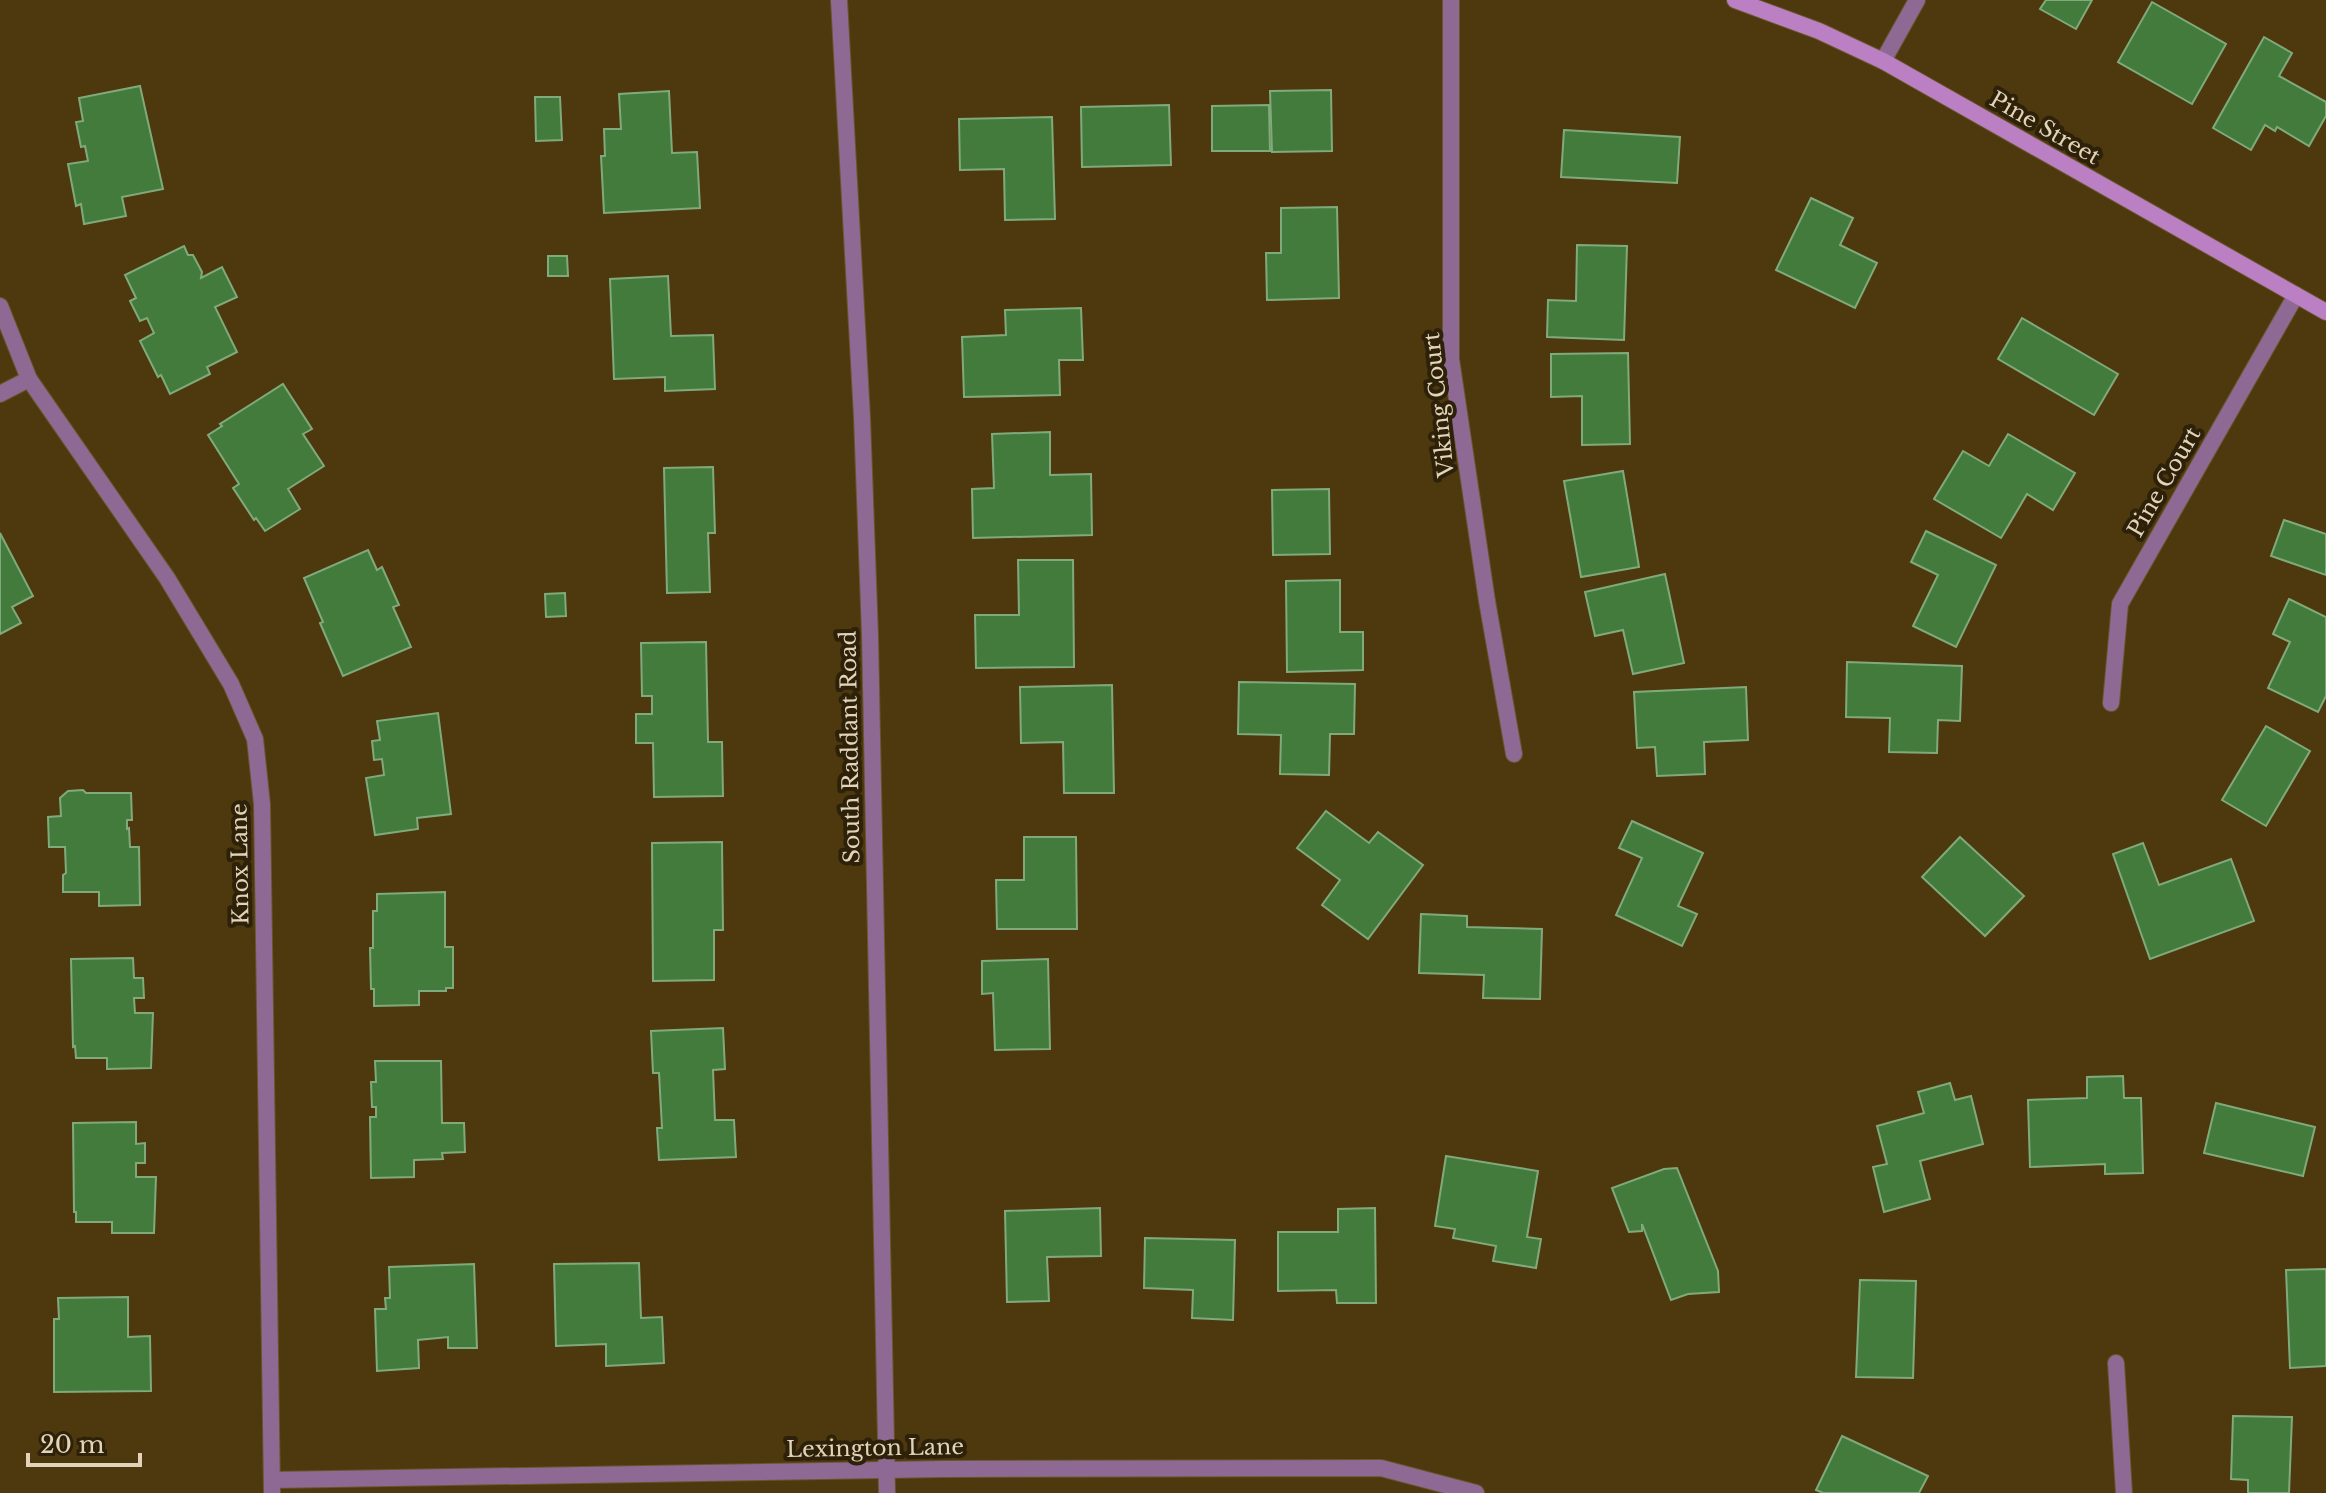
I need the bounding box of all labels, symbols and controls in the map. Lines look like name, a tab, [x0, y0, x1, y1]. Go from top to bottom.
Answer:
street label: Pine Street	[1985, 86, 2106, 171]
street label: Viking Court	[1418, 331, 1460, 480]
street label: Pine Court	[2122, 422, 2207, 542]
street label: South Raddant Road	[834, 630, 866, 864]
street label: Knox Lane	[225, 803, 255, 925]
scale bar	[28, 1417, 140, 1467]
text: 20 m	[40, 1430, 105, 1459]
street label: Lexington Lane	[786, 1433, 964, 1463]

